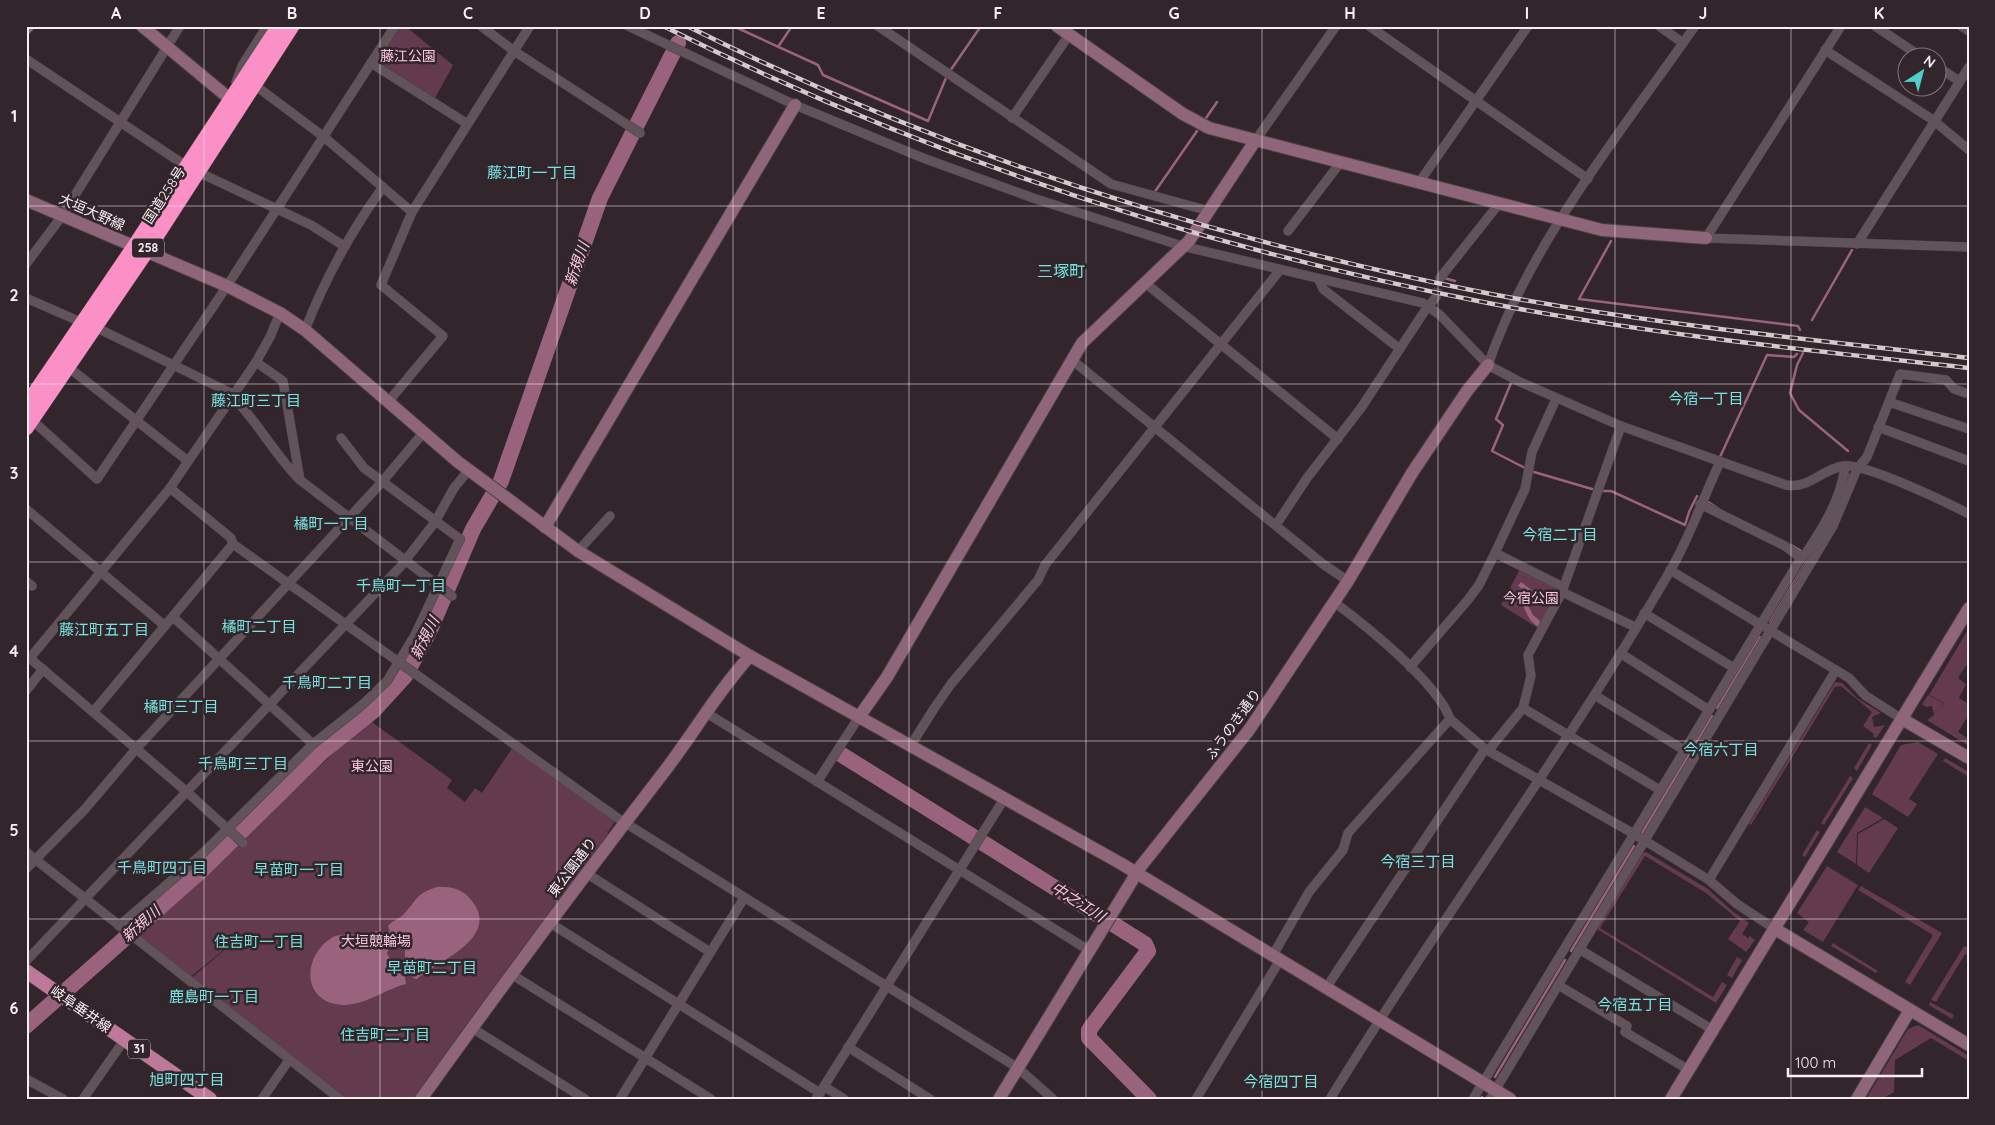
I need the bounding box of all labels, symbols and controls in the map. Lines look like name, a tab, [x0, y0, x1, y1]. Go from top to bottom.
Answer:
text: A	[111, 3, 122, 23]
text: B	[287, 3, 297, 23]
text: C	[463, 3, 473, 23]
text: D	[639, 3, 651, 23]
text: E	[816, 3, 826, 23]
text: F	[994, 3, 1003, 23]
text: G	[1168, 3, 1180, 23]
text: H	[1344, 3, 1356, 23]
text: I	[1525, 3, 1529, 23]
text: J	[1699, 3, 1707, 23]
text: K	[1874, 3, 1884, 23]
park label: 藤江公園	[380, 47, 436, 65]
north arrow	[1898, 48, 1948, 98]
text: N	[1920, 51, 1939, 72]
text: 1	[11, 106, 17, 126]
street label: 国道258号	[139, 163, 189, 227]
district label: 藤江町一丁目	[487, 163, 577, 182]
street label: 大垣大野線	[56, 190, 128, 234]
road number: 258	[132, 238, 164, 258]
water label: 新規川	[560, 238, 593, 288]
district label: 三塚町	[1037, 261, 1085, 281]
text: 2	[9, 285, 19, 305]
district label: 今宿一丁目	[1668, 389, 1744, 408]
district label: 藤江町三丁目	[211, 391, 301, 410]
text: 3	[10, 463, 18, 483]
district label: 橘町一丁目	[293, 514, 369, 533]
district label: 今宿二丁目	[1522, 525, 1598, 544]
district label: 千鳥町一丁目	[356, 576, 446, 595]
park label: 今宿公園	[1503, 589, 1559, 607]
water label: 新規川	[406, 612, 444, 662]
district label: 橘町二丁目	[221, 617, 297, 636]
district label: 藤江町五丁目	[59, 620, 149, 639]
text: 4	[9, 641, 19, 661]
district label: 千鳥町二丁目	[282, 673, 372, 692]
street label: ふうのき通り	[1201, 685, 1265, 763]
district label: 橘町三丁目	[143, 697, 219, 716]
district label: 今宿六丁目	[1683, 740, 1759, 759]
district label: 千鳥町三丁目	[198, 754, 288, 773]
park label: 東公園	[351, 757, 393, 775]
text: 5	[9, 820, 19, 840]
street label: 東公園通り	[544, 834, 600, 900]
district label: 今宿三丁目	[1380, 852, 1456, 871]
district label: 千鳥町四丁目	[117, 858, 207, 877]
district label: 早苗町一丁目	[254, 860, 344, 879]
water label: 中之江川	[1048, 878, 1110, 927]
water label: 新規川	[118, 900, 165, 946]
district label: 住吉町一丁目	[214, 932, 304, 951]
park label: 大垣競輪場	[341, 932, 411, 950]
district label: 早苗町二丁目	[387, 958, 477, 977]
street label: 岐阜垂井線	[47, 982, 115, 1036]
district label: 鹿島町一丁目	[169, 987, 259, 1006]
district label: 今宿五丁目	[1597, 995, 1673, 1014]
text: 6	[10, 998, 19, 1018]
district label: 住吉町二丁目	[340, 1025, 430, 1044]
road number: 31	[128, 1040, 150, 1058]
scale bar	[1788, 1045, 1921, 1077]
text: 100 m	[1795, 1053, 1836, 1072]
district label: 旭町四丁目	[149, 1070, 225, 1089]
district label: 今宿四丁目	[1243, 1072, 1319, 1091]

